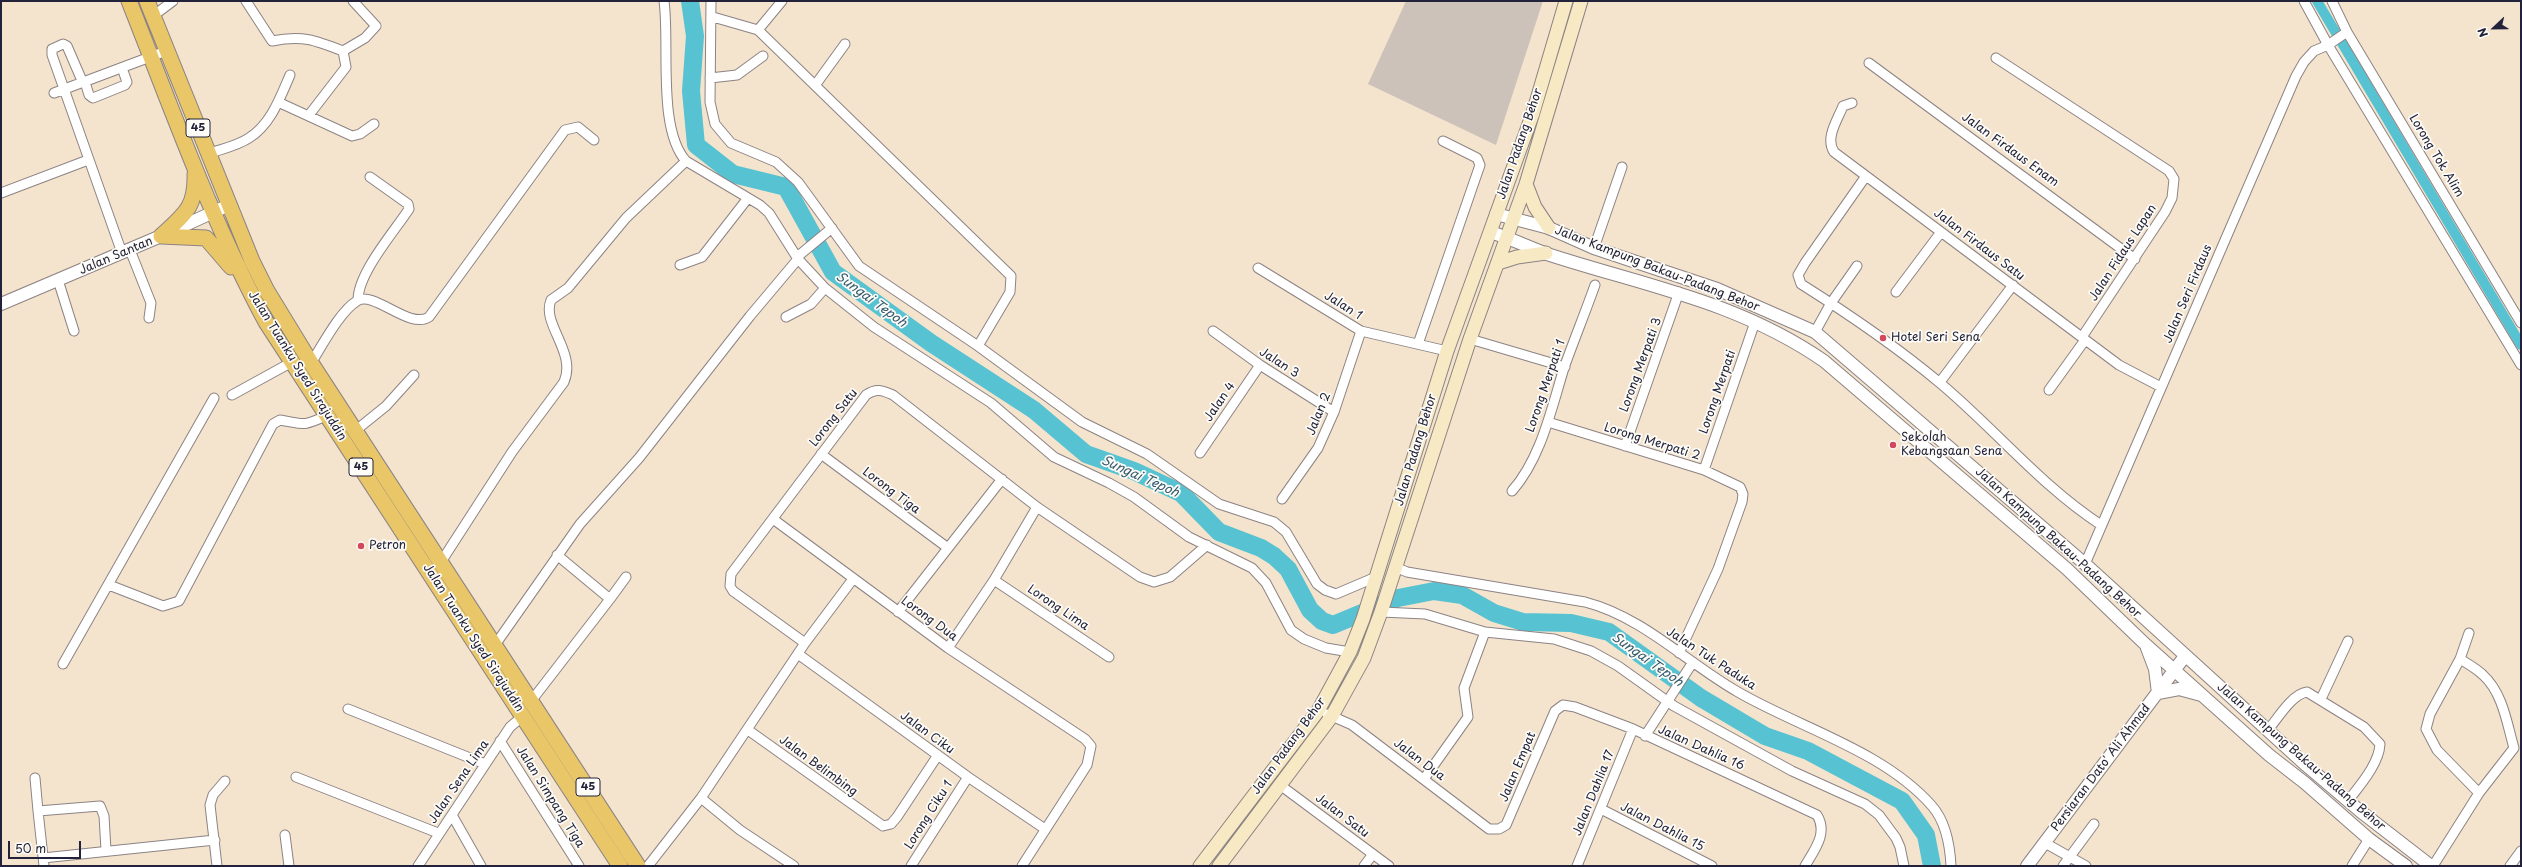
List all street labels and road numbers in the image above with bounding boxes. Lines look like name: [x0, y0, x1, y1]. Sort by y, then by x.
street label: Jalan Padang Behor: [1494, 87, 1546, 201]
street label: Jalan Firdaus Enam: [1959, 110, 2061, 190]
street label: Lorong Tok Alim: [2406, 112, 2466, 200]
road number: 45: [186, 119, 210, 137]
street label: Jalan Fidaus Lapan: [2086, 202, 2160, 304]
street label: Jalan Firdaus Satu: [1931, 206, 2027, 284]
street label: Jalan Kampung Bakau-Padang Behor: [1553, 223, 1761, 315]
street label: Jalan Santan: [77, 234, 155, 278]
street label: Jalan Seri Firdaus: [2161, 243, 2215, 345]
street label: Jalan Tuanku Syed Sirajuddin: [245, 289, 349, 443]
street label: Jalan 1: [1321, 289, 1365, 323]
street label: Lorong Merpati 3: [1617, 316, 1665, 414]
street label: Lorong Merpati 1: [1523, 338, 1569, 434]
street label: Jalan 3: [1256, 345, 1302, 381]
street label: Lorong Merpati: [1697, 348, 1739, 436]
street label: Jalan 4: [1202, 380, 1238, 424]
street label: Lorong Satu: [807, 386, 861, 450]
street label: Jalan 2: [1304, 390, 1334, 438]
street label: Jalan Padang Behor: [1392, 392, 1440, 508]
street label: Lorong Merpati 2: [1602, 420, 1702, 464]
road number: 45: [349, 458, 373, 476]
street label: Lorong Tiga: [860, 465, 922, 517]
street label: Jalan Kampung Bakau-Padang Behor: [1972, 465, 2144, 621]
street label: Jalan Tuanku Syed Sirajuddin: [420, 561, 526, 715]
street label: Lorong Lima: [1025, 582, 1091, 634]
street label: Lorong Dua: [898, 594, 960, 644]
street label: Jalan Tuk Paduka: [1663, 625, 1759, 693]
street label: Jalan Kampung Bakau-Padang Behor: [2214, 680, 2388, 834]
street label: Jalan Padang Behor: [1249, 695, 1329, 797]
street label: Persiaran Dato' Ali Ahmad: [2048, 702, 2154, 834]
street label: Jalan Ciku: [897, 709, 957, 757]
street label: Jalan Dahlia 16: [1656, 723, 1746, 773]
street label: Jalan Empat: [1497, 730, 1539, 804]
street label: Jalan Belimbing: [776, 733, 860, 799]
street label: Jalan Dua: [1391, 736, 1447, 784]
street label: Jalan Sena Lima: [426, 738, 492, 826]
street label: Jalan Simpang Tiga: [513, 744, 587, 850]
street label: Jalan Dahlia 17: [1570, 748, 1618, 838]
road number: 45: [576, 778, 600, 796]
street label: Lorong Ciku 1: [902, 778, 956, 852]
street label: Jalan Satu: [1312, 791, 1372, 841]
street label: Jalan Dahlia 15: [1618, 800, 1706, 854]

